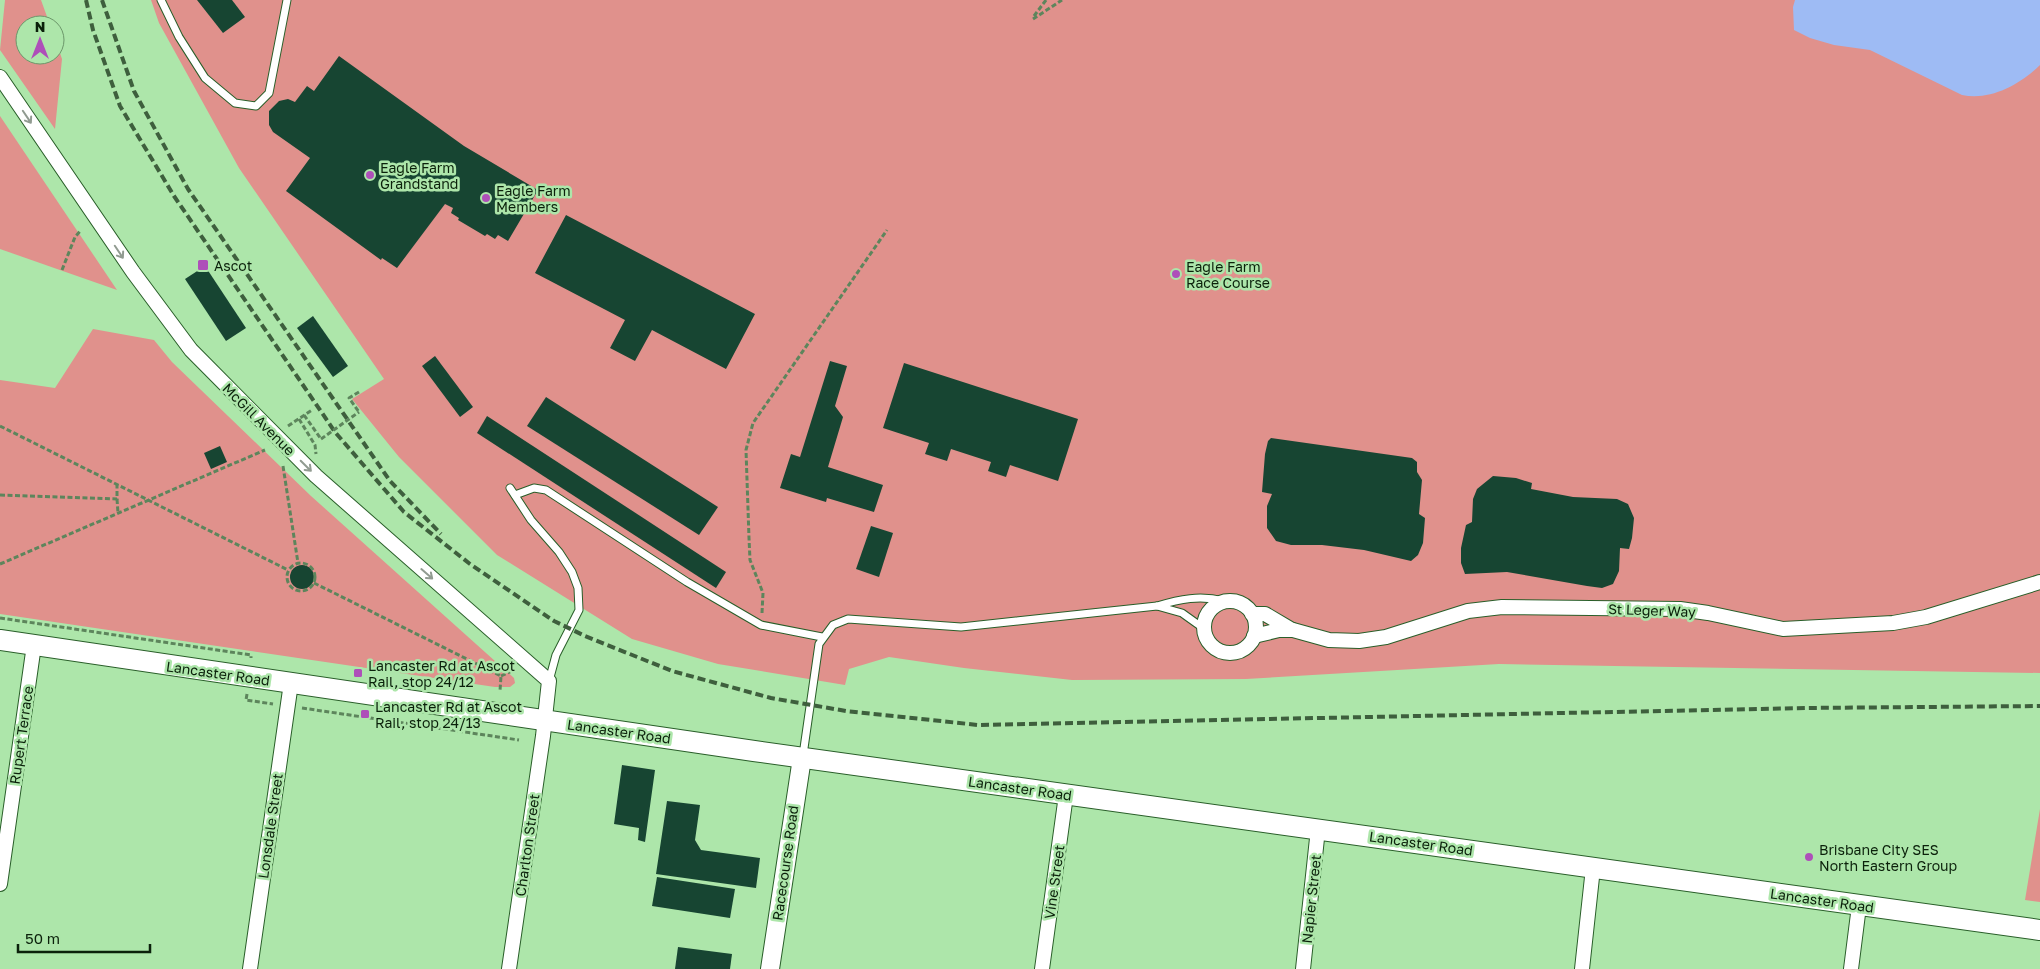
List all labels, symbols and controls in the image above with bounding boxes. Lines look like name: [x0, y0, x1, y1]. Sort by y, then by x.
north arrow: [15, 15, 65, 65]
text: N: [35, 18, 45, 35]
one-way arrow: [22, 110, 33, 124]
place label: Eagle Farm Grandstand: [380, 159, 458, 192]
marker: Eagle Farm Grandstand: [364, 169, 376, 181]
place label: Eagle Farm Members: [496, 182, 571, 215]
marker: Eagle Farm Members: [480, 192, 492, 204]
one-way arrow: [114, 244, 124, 258]
place label: Ascot: [214, 257, 252, 274]
marker: Ascot: [196, 258, 210, 272]
place label: Eagle Farm Race Course: [1186, 258, 1270, 291]
marker: Eagle Farm Race Course: [1170, 268, 1182, 280]
street label: McGill Avenue: [219, 379, 299, 459]
one-way arrow: [299, 459, 311, 471]
one-way arrow: [420, 568, 433, 579]
street label: St Leger Way: [1608, 600, 1696, 620]
street label: Lancaster Road: [165, 657, 271, 689]
place label: Lancaster Rd at Ascot Rail, stop 24/12: [368, 657, 515, 690]
marker: Lancaster Rd at Ascot Rail, stop 24/12: [352, 667, 364, 679]
street label: Rupert Terrace: [6, 685, 36, 785]
place label: Lancaster Rd at Ascot Rail, stop 24/13: [375, 698, 522, 731]
marker: Lancaster Rd at Ascot Rail, stop 24/13: [359, 708, 371, 720]
street label: Lancaster Road: [566, 715, 672, 747]
street label: Lonsdale Street: [254, 772, 286, 880]
street label: Lancaster Road: [967, 772, 1073, 804]
street label: Charlton Street: [511, 793, 543, 897]
street label: Racecourse Road: [768, 804, 802, 922]
street label: Lancaster Road: [1368, 827, 1474, 859]
place label: Brisbane City SES North Eastern Group: [1819, 841, 1957, 874]
street label: Vine Street: [1040, 844, 1068, 920]
marker: Brisbane City SES North Eastern Group: [1803, 851, 1815, 863]
street label: Napier Street: [1298, 854, 1324, 944]
street label: Lancaster Road: [1769, 884, 1875, 916]
scale bar: [18, 922, 150, 954]
text: 50 m: [25, 929, 60, 947]

